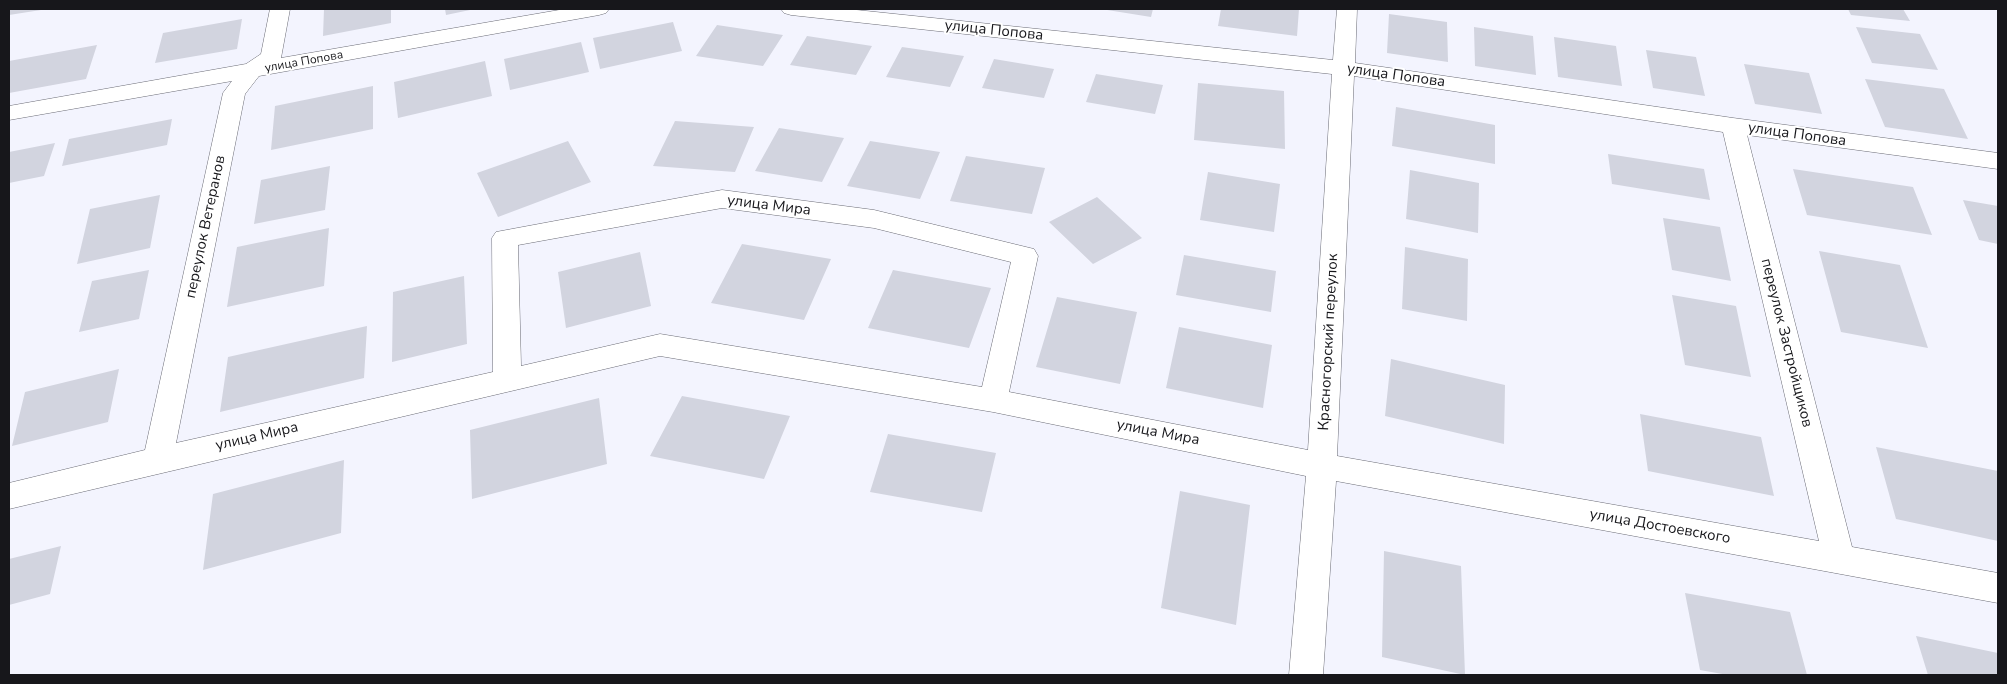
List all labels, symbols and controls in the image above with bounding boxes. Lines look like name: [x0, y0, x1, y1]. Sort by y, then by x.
street label: улица Попова: [944, 17, 1044, 45]
street label: улица Попова: [264, 48, 344, 76]
street label: улица Попова: [1346, 60, 1446, 92]
street label: улица Попова: [1747, 119, 1847, 151]
street label: переулок Ветеранов: [182, 154, 230, 300]
street label: улица Мира: [726, 192, 812, 220]
street label: Красногорский переулок: [1315, 253, 1343, 431]
street label: переулок Застройщиков: [1756, 257, 1816, 429]
street label: улица Мира: [1115, 416, 1201, 450]
street label: улица Мира: [214, 419, 300, 455]
street label: улица Достоевского: [1588, 506, 1732, 548]

